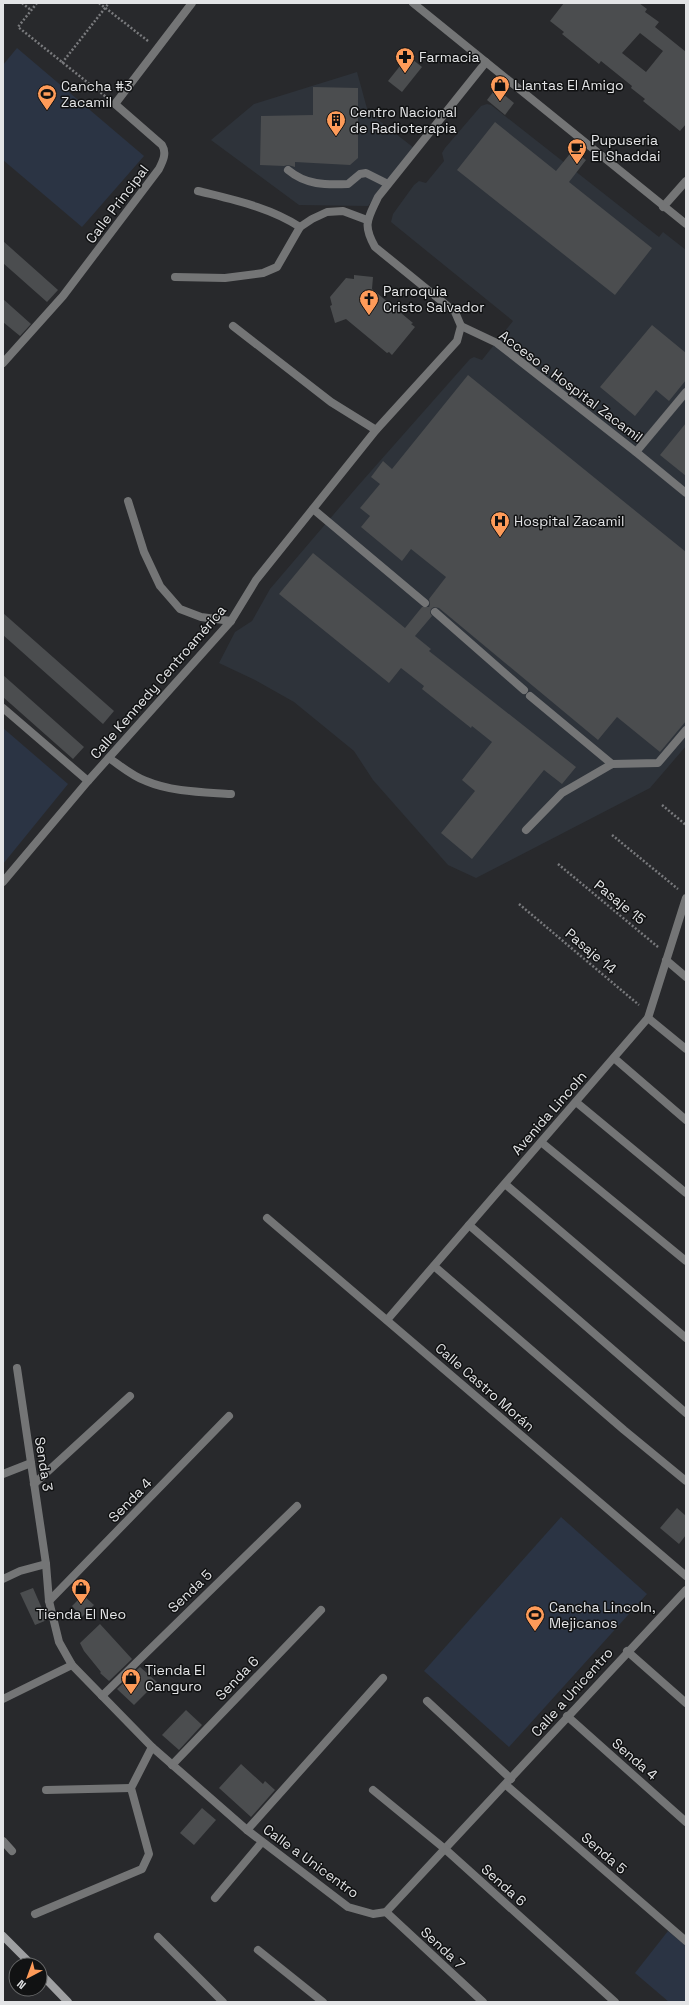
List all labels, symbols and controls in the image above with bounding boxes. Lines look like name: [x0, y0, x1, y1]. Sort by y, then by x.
pharmacy icon: Farmacia: [394, 46, 416, 74]
place label: Farmacia: [419, 48, 480, 66]
shop icon: Llantas El Amigo: [489, 74, 511, 102]
place label: Llantas El Amigo: [514, 76, 624, 94]
place label: Cancha #3 Zacamil: [61, 77, 132, 111]
sports icon: Cancha #3 Zacamil: [36, 83, 58, 111]
place label: Centro Nacional de Radioterapia: [350, 103, 457, 137]
building icon: Centro Nacional de Radioterapia: [325, 109, 347, 137]
place label: Pupuseria El Shaddai: [591, 131, 660, 165]
cafe icon: Pupuseria El Shaddai: [566, 137, 588, 165]
street label: Calle Principal: [82, 161, 152, 247]
place label: Parroquia Cristo Salvador: [383, 282, 485, 316]
church icon: Parroquia Cristo Salvador: [358, 288, 380, 316]
street label: Acceso a Hospital Zacamil: [495, 326, 647, 446]
hospital icon: Hospital Zacamil: [489, 510, 511, 538]
place label: Hospital Zacamil: [514, 512, 624, 530]
street label: Calle Kennedy Centroamérica: [86, 601, 230, 763]
street label: Pasaje 15: [591, 876, 649, 928]
street label: Pasaje 14: [562, 924, 621, 978]
street label: Avenida Lincoln: [508, 1067, 590, 1159]
street label: Calle Castro Morán: [431, 1339, 539, 1435]
street label: Senda 3: [31, 1436, 57, 1492]
street label: Senda 4: [104, 1474, 156, 1526]
street label: Senda 5: [164, 1566, 216, 1616]
shop icon: Tienda El Neo: [70, 1577, 92, 1605]
place label: Cancha Lincoln, Mejicanos: [549, 1598, 655, 1632]
sports icon: Cancha Lincoln, Mejicanos: [524, 1604, 546, 1632]
place label: Tienda El Neo: [36, 1605, 126, 1623]
street label: Calle a Unicentro: [527, 1644, 617, 1740]
street label: Senda 6: [212, 1652, 262, 1704]
place label: Tienda El Canguro: [145, 1661, 205, 1695]
shop icon: Tienda El Canguro: [120, 1667, 142, 1695]
street label: Senda 4: [608, 1734, 662, 1784]
street label: Calle a Unicentro: [260, 1820, 362, 1902]
street label: Senda 5: [578, 1828, 630, 1878]
street label: Senda 6: [478, 1860, 530, 1910]
street label: Senda 7: [417, 1923, 469, 1973]
north arrow: [8, 1957, 48, 1997]
text: N: [14, 1977, 29, 1992]

